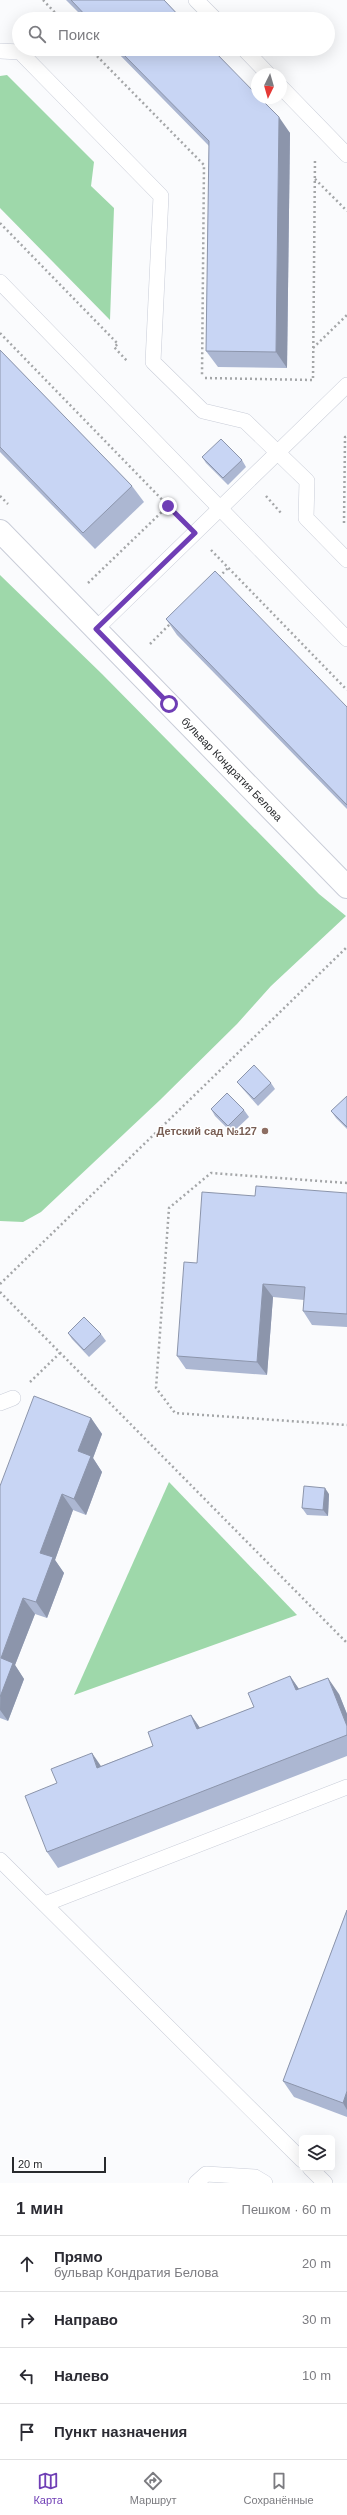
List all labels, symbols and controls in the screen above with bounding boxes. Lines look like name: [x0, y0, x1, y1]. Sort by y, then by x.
search box: [12, 12, 335, 56]
icon: search: [26, 23, 48, 45]
text: Поиск: [58, 26, 100, 43]
north arrow: [251, 68, 287, 104]
route end: [159, 497, 177, 515]
route start: [160, 695, 178, 713]
street label: бульвар Кондратия Белова: [179, 715, 285, 824]
place label: Детский сад №127: [157, 1125, 257, 1137]
marker: Детский сад №127: [260, 1126, 270, 1136]
map controls: [299, 2135, 335, 2171]
button: layers: [299, 2135, 335, 2171]
scale bar: [12, 2155, 106, 2174]
text: 20 m: [18, 2158, 42, 2170]
text: 1 мин: [16, 2199, 63, 2218]
text: Пешком · 60 m: [242, 2202, 331, 2217]
text: Прямо: [54, 2248, 103, 2265]
icon: ahead: [16, 2253, 38, 2275]
text: 20 m: [302, 2256, 331, 2271]
text: бульвар Кондратия Белова: [54, 2265, 218, 2280]
icon: right: [16, 2309, 38, 2331]
text: Направо: [54, 2311, 118, 2328]
text: 30 m: [302, 2312, 331, 2327]
icon: left: [16, 2365, 38, 2387]
text: Налево: [54, 2367, 109, 2384]
text: 10 m: [302, 2368, 331, 2383]
icon: arrive: [16, 2421, 38, 2443]
text: Пункт назначения: [54, 2423, 187, 2440]
tab: Карта: [33, 2470, 63, 2506]
tab: Маршрут: [130, 2470, 177, 2506]
tab: Сохранённые: [244, 2470, 314, 2506]

